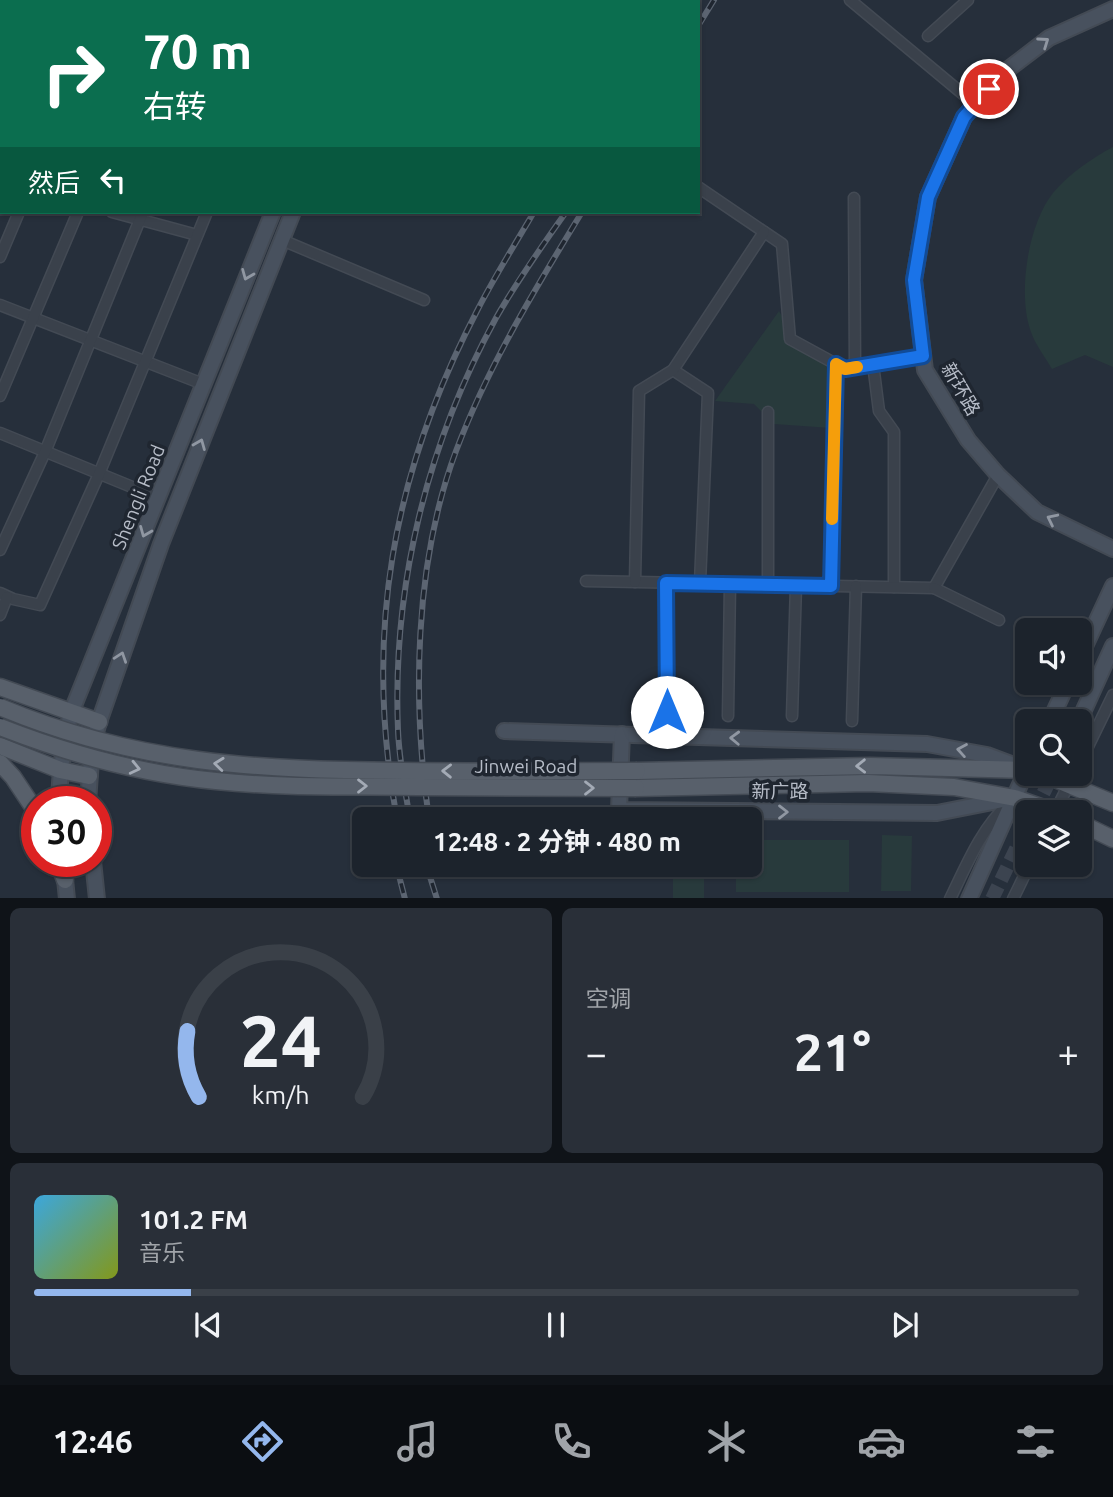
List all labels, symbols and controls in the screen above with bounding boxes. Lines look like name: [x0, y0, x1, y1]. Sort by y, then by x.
text: 70 m: [143, 23, 252, 78]
icon: right: [28, 28, 119, 119]
one-way arrow: [1036, 38, 1049, 50]
pin: [959, 59, 1019, 119]
icon: arrive: [970, 70, 1008, 108]
text: 右转: [143, 88, 207, 124]
icon: left: [94, 161, 132, 199]
text: 然后: [28, 168, 80, 197]
one-way arrow: [242, 268, 256, 280]
street label: 新环路: [937, 359, 985, 419]
one-way arrow: [192, 439, 206, 451]
street label: Shengli Road: [107, 442, 169, 552]
one-way arrow: [1047, 513, 1059, 527]
one-way arrow: [140, 525, 154, 537]
map controls: [1015, 618, 1092, 877]
button: sound: [1015, 618, 1092, 695]
one-way arrow: [113, 652, 127, 664]
position arrow: [630, 675, 704, 749]
button: search: [1015, 709, 1092, 786]
one-way arrow: [729, 731, 740, 746]
one-way arrow: [956, 743, 968, 758]
street label: Jinwei Road: [475, 755, 577, 777]
one-way arrow: [214, 756, 225, 771]
one-way arrow: [855, 758, 866, 774]
one-way arrow: [129, 759, 141, 774]
one-way arrow: [441, 764, 452, 779]
one-way arrow: [357, 778, 367, 794]
one-way arrow: [584, 780, 595, 796]
street label: 新广路: [751, 780, 809, 802]
speed limit sign: 30: [21, 786, 112, 877]
button: layers: [1015, 800, 1092, 877]
one-way arrow: [777, 804, 788, 819]
text: 12:48 · 2 分钟 · 480 m: [433, 827, 681, 856]
text: 空调: [586, 986, 632, 1011]
text: 24: [240, 999, 322, 1081]
text: 21°: [794, 1023, 871, 1081]
text: −: [586, 1032, 607, 1074]
text: +: [1058, 1032, 1079, 1074]
text: km/h: [252, 1080, 310, 1108]
text: 101.2 FM: [139, 1205, 248, 1234]
text: 音乐: [139, 1240, 185, 1265]
icon: previous: [189, 1306, 227, 1344]
icon: pause: [537, 1306, 575, 1344]
icon: next: [886, 1306, 924, 1344]
icon: directions: [238, 1417, 287, 1466]
icon: music: [393, 1417, 442, 1466]
icon: phone: [547, 1417, 596, 1466]
icon: climate: [702, 1417, 751, 1466]
icon: car: [857, 1417, 906, 1466]
icon: filters: [1011, 1417, 1060, 1466]
text: 12:46: [53, 1423, 133, 1459]

